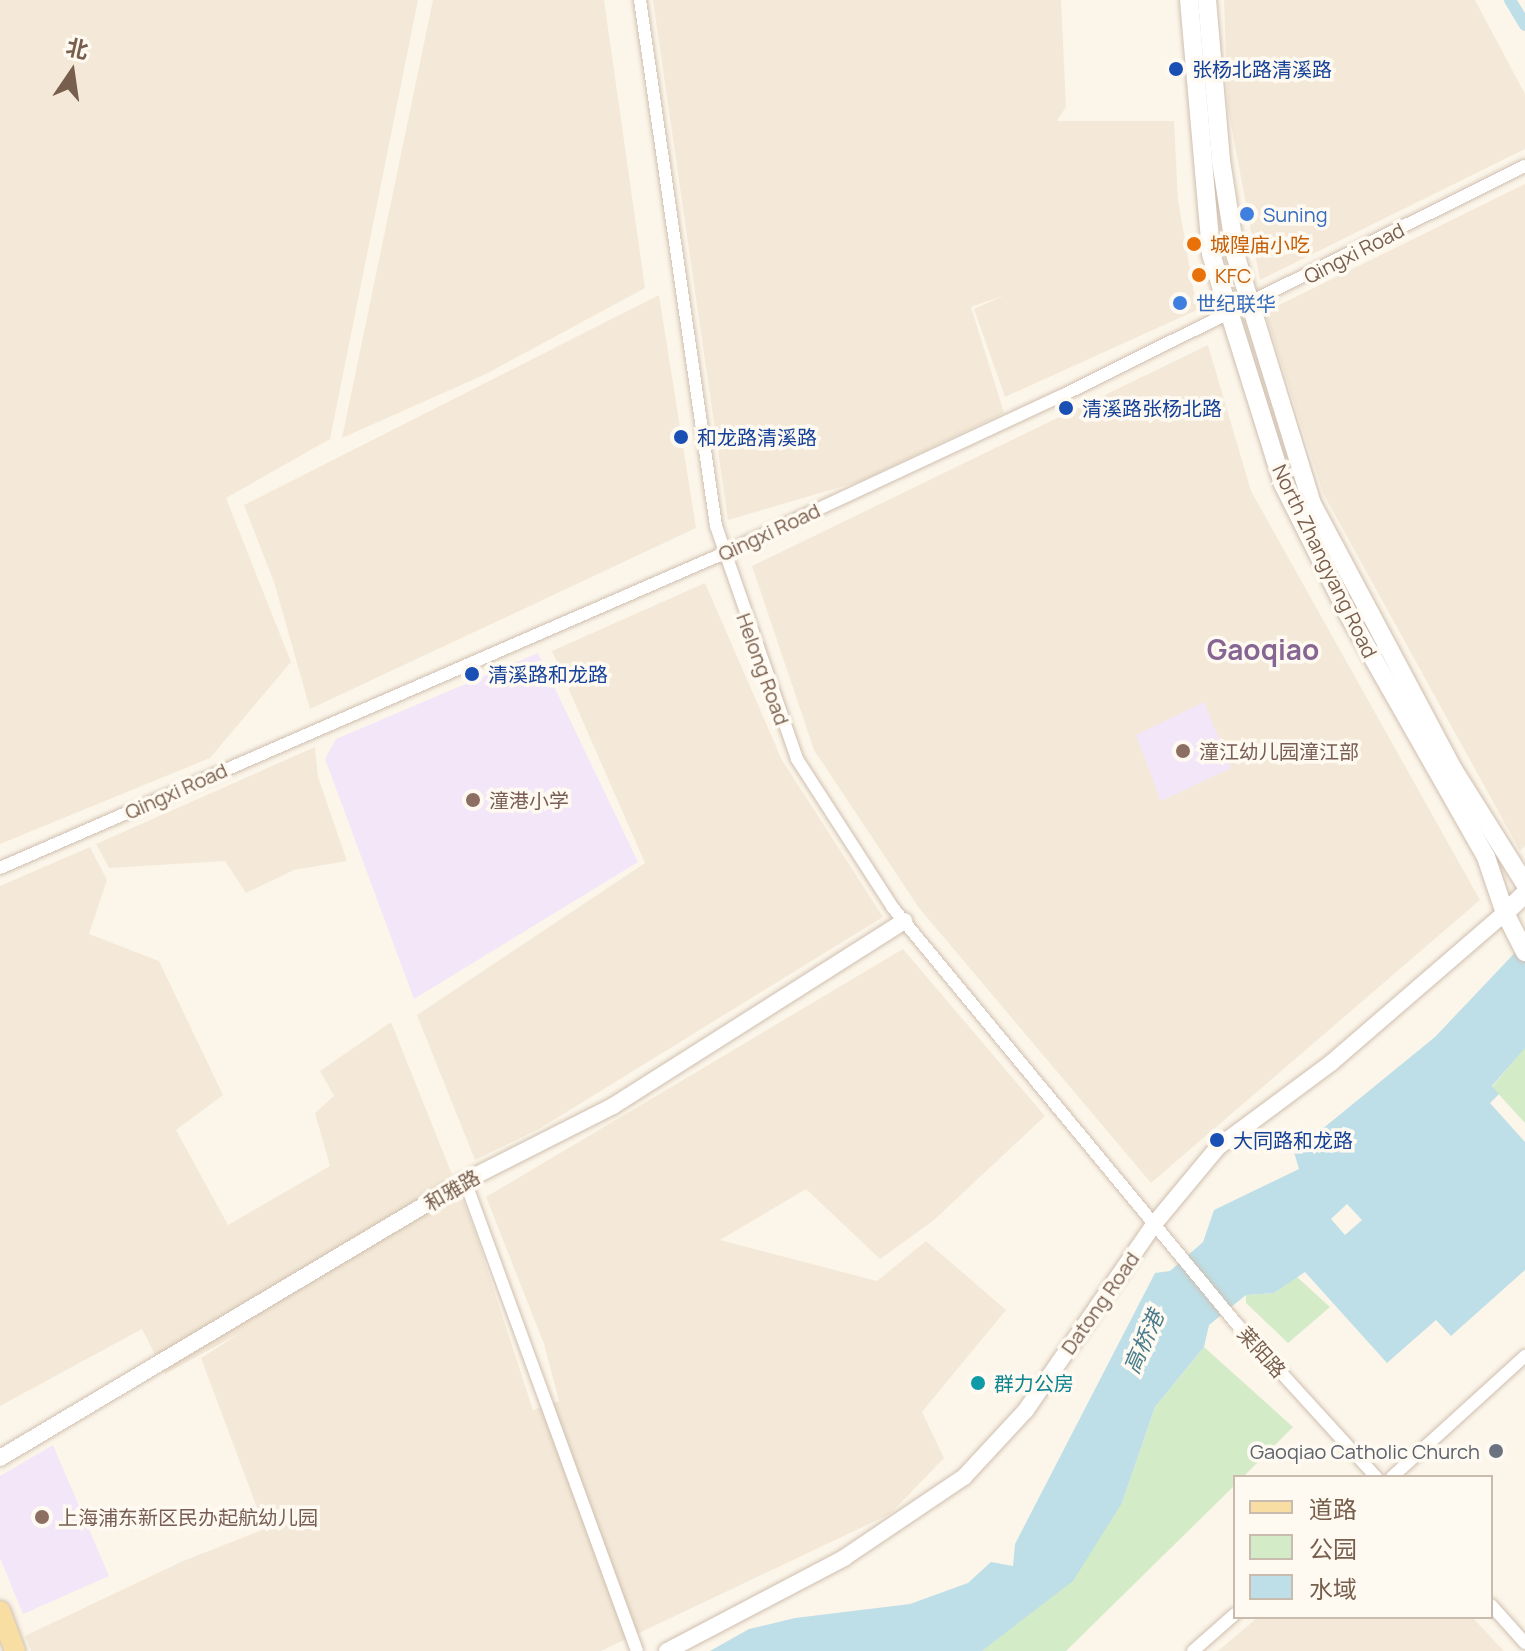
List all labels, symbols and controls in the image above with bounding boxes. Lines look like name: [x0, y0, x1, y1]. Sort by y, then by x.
north arrow: [32, 32, 112, 112]
text: 北: [63, 32, 91, 66]
place label: 张杨北路清溪路: [1192, 57, 1332, 81]
marker: 张杨北路清溪路: [1167, 60, 1185, 78]
place label: Suning: [1263, 202, 1327, 226]
marker: Suning: [1238, 205, 1256, 223]
street label: Qingxi Road: [1300, 217, 1408, 289]
place label: 城隍庙小吃: [1210, 232, 1310, 256]
marker: 城隍庙小吃: [1185, 235, 1203, 253]
place label: KFC: [1215, 263, 1251, 287]
marker: KFC: [1190, 266, 1208, 284]
place label: 世纪联华: [1196, 291, 1276, 315]
marker: 世纪联华: [1171, 294, 1189, 312]
place label: 清溪路张杨北路: [1082, 396, 1222, 420]
marker: 清溪路张杨北路: [1057, 399, 1075, 417]
place label: 和龙路清溪路: [697, 425, 817, 449]
marker: 和龙路清溪路: [672, 428, 690, 446]
street label: North Zhangyang Road: [1268, 460, 1382, 662]
street label: Qingxi Road: [714, 498, 824, 566]
street label: Helong Road: [732, 610, 794, 728]
district label: Gaoqiao: [1207, 632, 1319, 666]
place label: 清溪路和龙路: [488, 662, 608, 686]
marker: 清溪路和龙路: [463, 665, 481, 683]
place label: 潼江幼儿园潼江部: [1199, 739, 1359, 763]
marker: 潼江幼儿园潼江部: [1174, 742, 1192, 760]
street label: Qingxi Road: [121, 758, 231, 824]
place label: 潼港小学: [489, 788, 569, 812]
marker: 潼港小学: [464, 791, 482, 809]
place label: 大同路和龙路: [1233, 1128, 1353, 1152]
marker: 大同路和龙路: [1208, 1131, 1226, 1149]
street label: 和雅路: [420, 1165, 484, 1215]
street label: Datong Road: [1056, 1247, 1144, 1359]
water label: 高桥港: [1119, 1306, 1169, 1378]
street label: 莱阳路: [1233, 1322, 1291, 1382]
place label: 群力公房: [994, 1371, 1074, 1395]
marker: 群力公房: [969, 1374, 987, 1392]
place label: Gaoqiao Catholic Church: [1250, 1439, 1480, 1463]
marker: Gaoqiao Catholic Church: [1487, 1442, 1505, 1460]
legend: [1233, 1475, 1493, 1619]
text: 道路: [1309, 1492, 1357, 1525]
place label: 上海浦东新区民办起航幼儿园: [58, 1505, 318, 1529]
marker: 上海浦东新区民办起航幼儿园: [33, 1508, 51, 1526]
text: 公园: [1309, 1532, 1357, 1565]
text: 水域: [1309, 1572, 1357, 1605]

